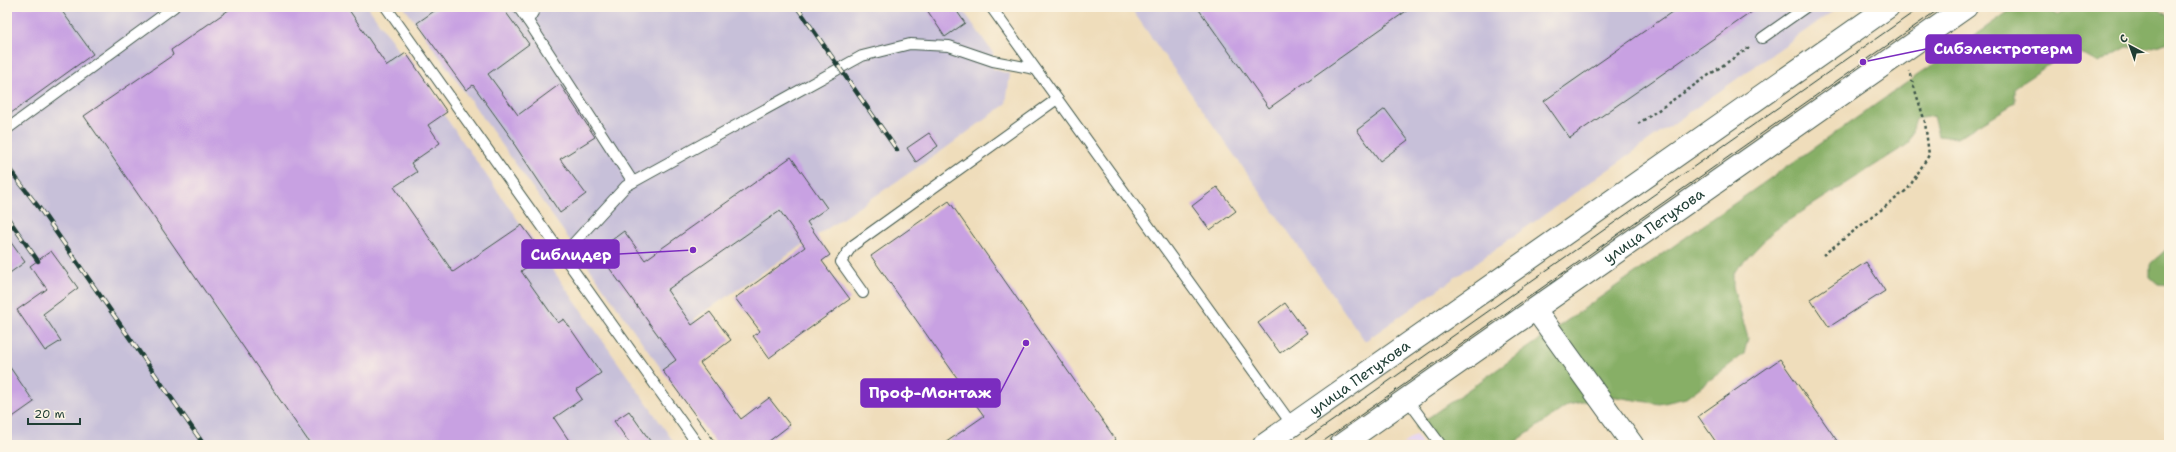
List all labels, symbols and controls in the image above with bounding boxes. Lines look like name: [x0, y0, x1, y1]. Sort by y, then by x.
north arrow: [2110, 26, 2150, 66]
text: С: [2116, 31, 2131, 47]
callout: Сибэлектротерм: [1926, 35, 2081, 63]
text: Сибэлектротерм: [1933, 38, 2073, 59]
street label: улица Петухова: [1599, 183, 1709, 268]
callout: Сиблидер: [522, 240, 619, 268]
text: Сиблидер: [530, 244, 612, 265]
street label: улица Петухова: [1305, 335, 1415, 420]
callout: Проф-Монтаж: [861, 379, 1000, 407]
text: Проф-Монтаж: [869, 382, 992, 403]
scale bar: [28, 400, 80, 426]
text: 20 m: [34, 406, 65, 422]

